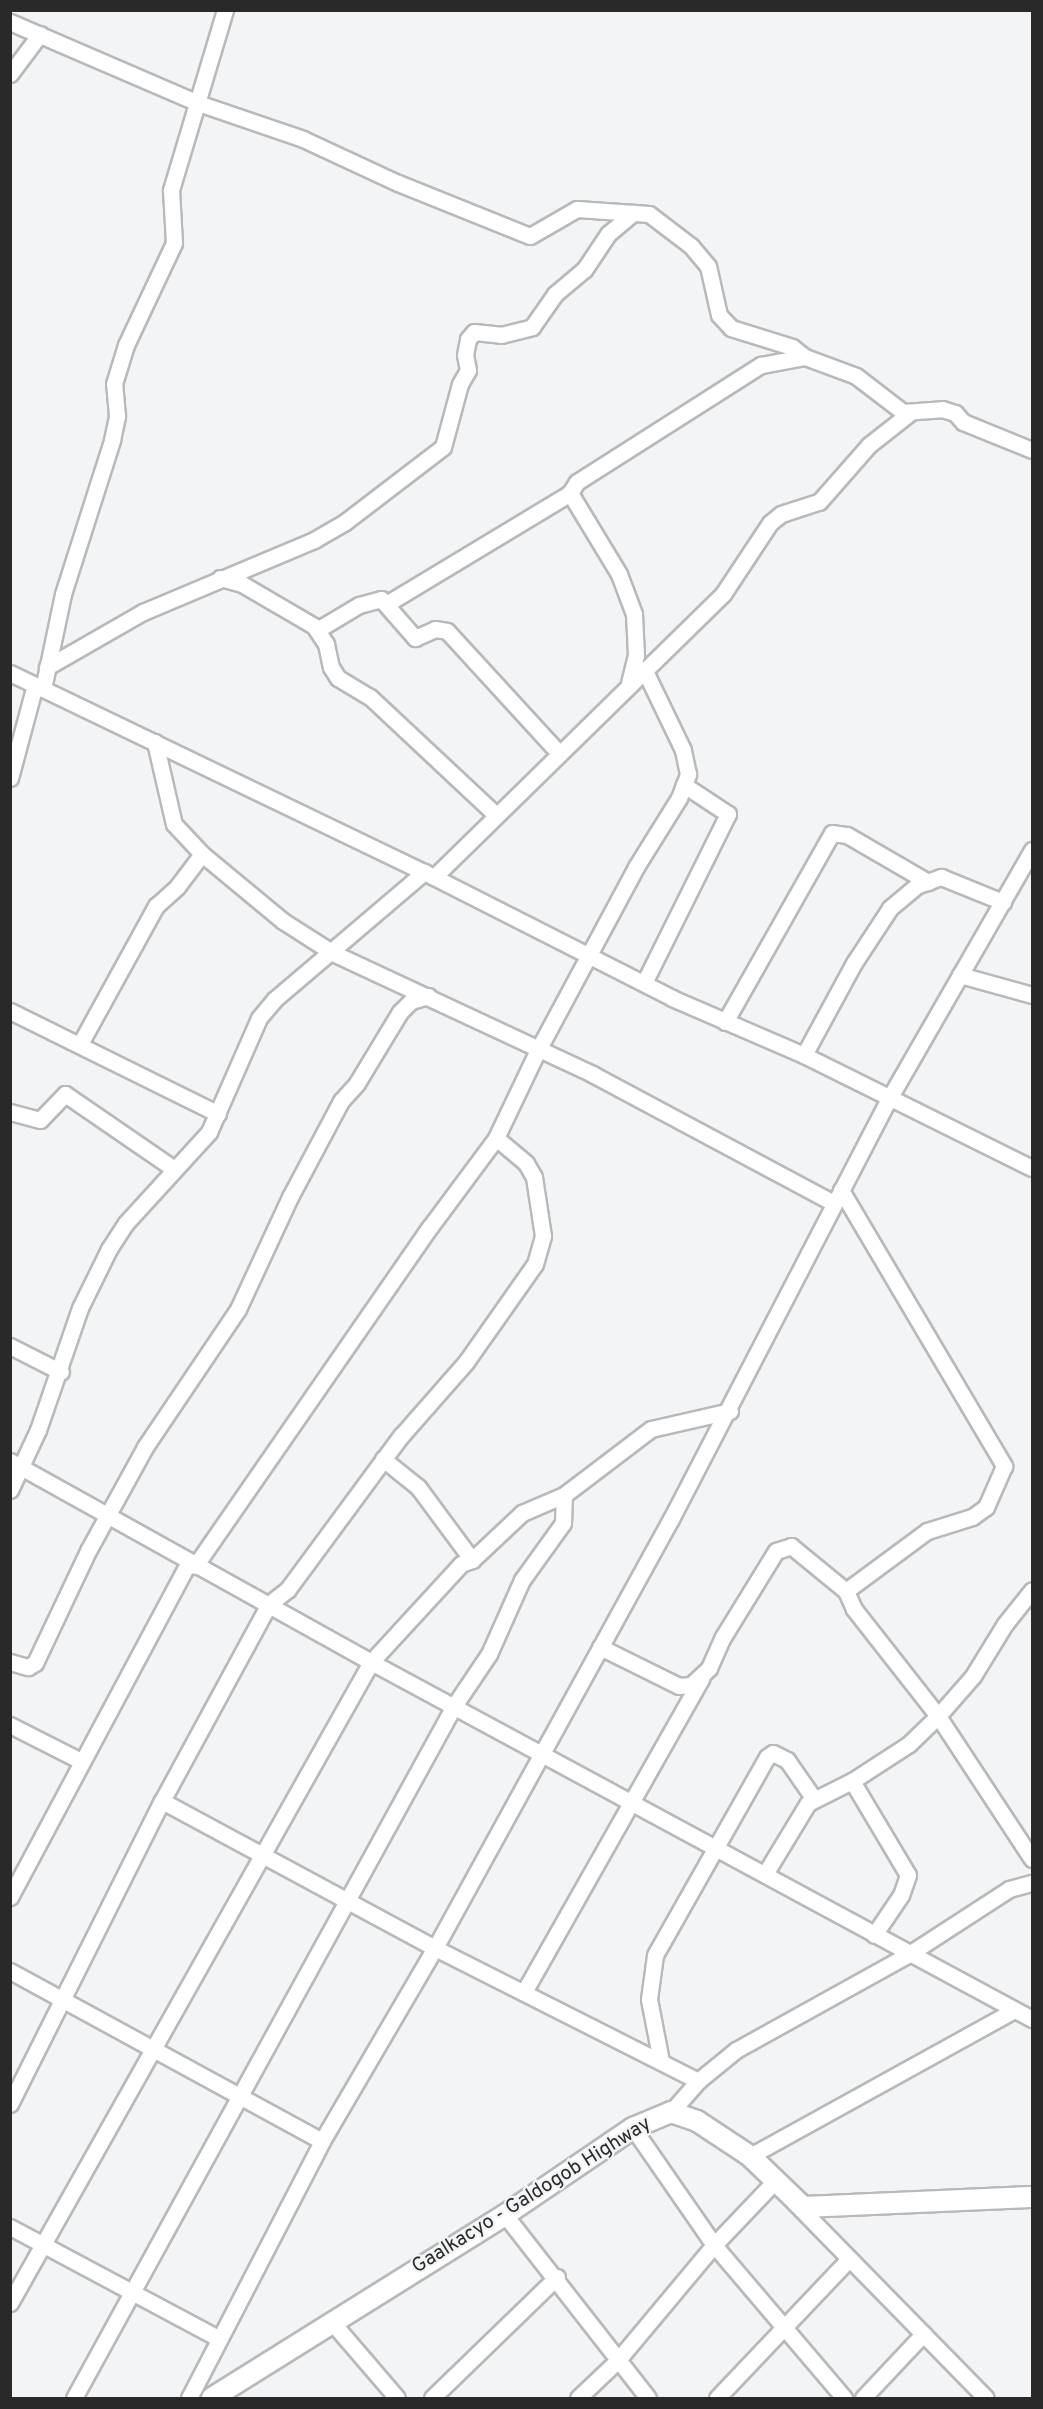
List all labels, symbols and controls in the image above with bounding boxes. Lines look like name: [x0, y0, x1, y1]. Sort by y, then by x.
street label: Gaalkacyo - Galdogob Highway: [408, 2112, 656, 2280]

